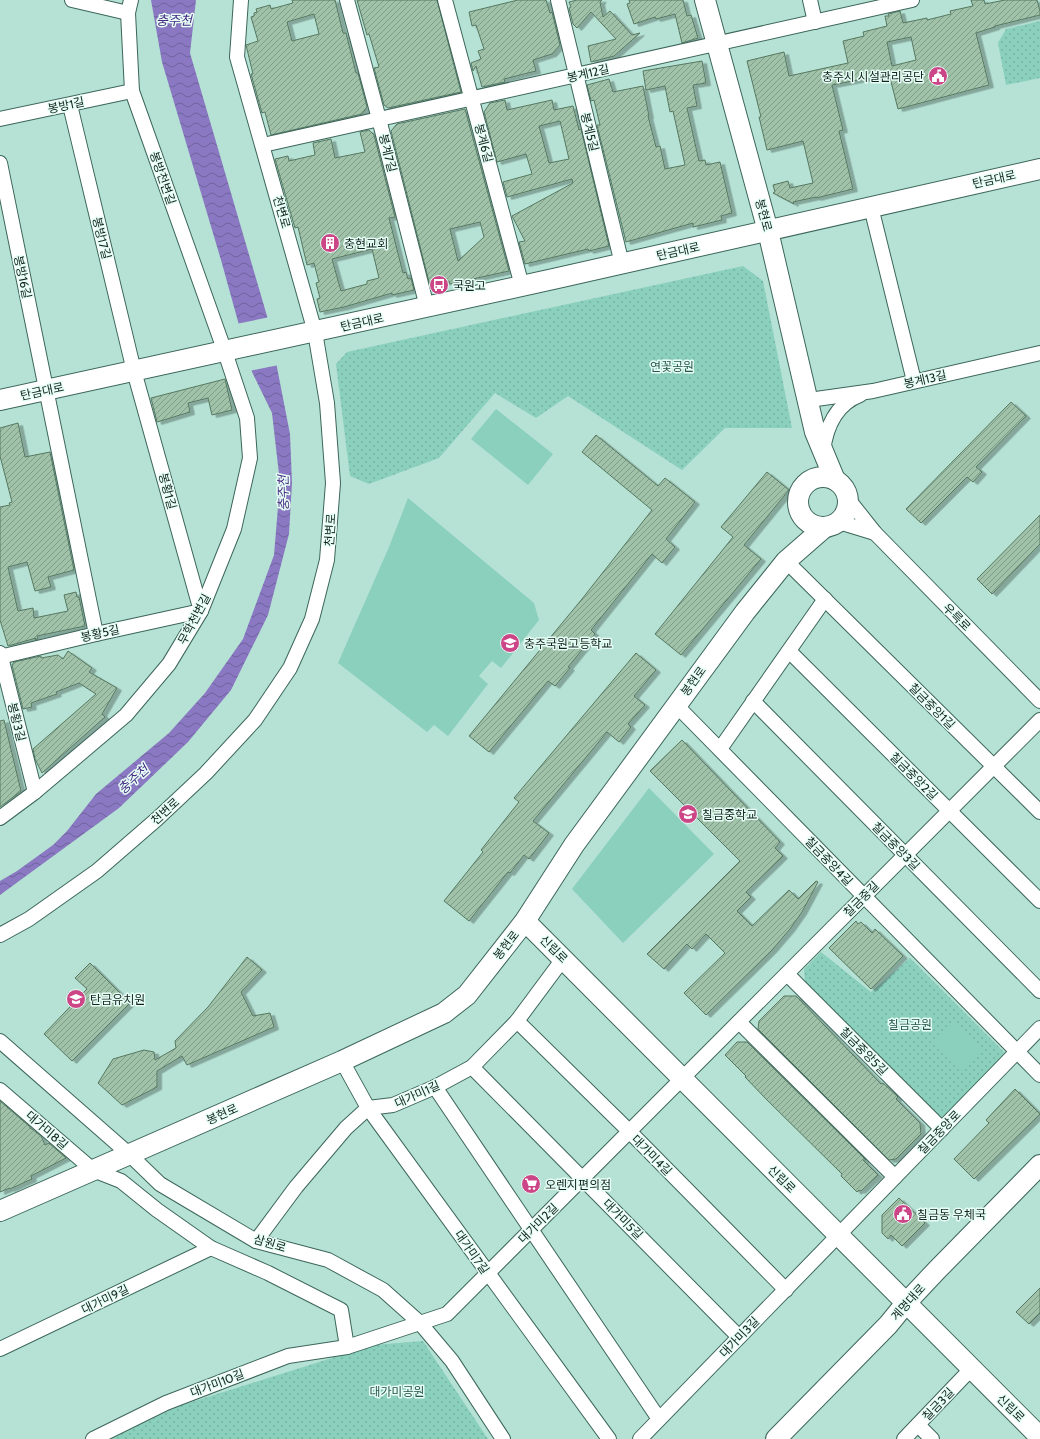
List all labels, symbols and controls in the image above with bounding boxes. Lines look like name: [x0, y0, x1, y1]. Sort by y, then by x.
water label: 충주천: [156, 12, 193, 28]
street label: 봉계12길: [565, 61, 611, 85]
public building icon: 충주시 시설관리공단: [927, 65, 949, 87]
place label: 충주시 시설관리공단: [822, 69, 924, 84]
street label: 봉방1길: [46, 94, 86, 116]
street label: 봉계5길: [578, 111, 602, 153]
street label: 봉계6길: [472, 122, 496, 164]
street label: 봉계7길: [376, 132, 400, 174]
street label: 봉방천변길: [147, 149, 179, 207]
street label: 탄금대로: [971, 167, 1017, 191]
street label: 천변로: [270, 194, 294, 230]
street label: 봉현로: [752, 197, 776, 233]
street label: 봉방17길: [90, 215, 114, 261]
building icon: 충현교회: [319, 232, 341, 254]
place label: 충현교회: [344, 236, 388, 251]
street label: 탄금대로: [655, 239, 701, 263]
street label: 봉방16길: [11, 254, 35, 300]
bus stop icon: 국원고: [428, 274, 450, 296]
place label: 국원고: [453, 278, 486, 293]
street label: 탄금대로: [339, 310, 385, 334]
park label: 연꽃공원: [650, 359, 694, 374]
street label: 봉계13길: [902, 367, 948, 391]
street label: 탄금대로: [19, 379, 65, 403]
street label: 봉황1길: [156, 471, 180, 511]
water label: 충주천: [275, 474, 291, 511]
street label: 천변로: [321, 513, 339, 547]
street label: 무학천변길: [174, 591, 214, 647]
street label: 우륵로: [940, 600, 974, 634]
street label: 봉황5길: [79, 621, 121, 645]
school or university icon: 충주국원고등학교: [499, 632, 521, 654]
place label: 충주국원고등학교: [524, 636, 612, 651]
street label: 봉현로: [677, 663, 709, 699]
street label: 칠금중앙1길: [906, 680, 958, 732]
street label: 봉황3길: [5, 701, 29, 743]
street label: 칠금중앙2길: [887, 749, 941, 803]
water label: 충주천: [114, 760, 152, 797]
street label: 천변로: [148, 794, 182, 828]
school or university icon: 칠금중학교: [677, 803, 699, 825]
place label: 칠금중학교: [702, 807, 757, 822]
street label: 칠금중앙3길: [869, 819, 923, 873]
street label: 칠금중앙4길: [802, 833, 856, 889]
street label: 칠금중길: [840, 878, 882, 920]
street label: 봉현로: [490, 927, 522, 963]
street label: 신립로: [537, 932, 571, 966]
school or university icon: 탄금유치원: [65, 988, 87, 1010]
place label: 탄금유치원: [90, 992, 145, 1007]
park label: 칠금공원: [888, 1017, 932, 1032]
street label: 칠금중앙5길: [837, 1024, 891, 1078]
street label: 대가미1길: [392, 1077, 442, 1111]
street label: 봉현로: [204, 1100, 240, 1128]
street label: 대가미8길: [23, 1107, 71, 1153]
street label: 칠금중앙로: [914, 1107, 964, 1157]
street label: 대가미4길: [629, 1132, 675, 1178]
street label: 신립로: [765, 1162, 799, 1196]
supermarket icon: 오렌지편의점: [520, 1173, 542, 1195]
place label: 오렌지편의점: [545, 1177, 611, 1192]
street label: 대가미5길: [600, 1196, 646, 1242]
street label: 대가미2길: [515, 1200, 561, 1246]
public building icon: 칠금동 우체국: [892, 1203, 914, 1225]
place label: 칠금동 우체국: [917, 1207, 986, 1222]
street label: 대가미7길: [451, 1227, 493, 1277]
street label: 삼원로: [252, 1231, 288, 1255]
street label: 대가미9길: [79, 1281, 131, 1317]
street label: 계명대로: [888, 1281, 928, 1323]
street label: 대가미3길: [716, 1314, 762, 1360]
street label: 대가미10길: [188, 1366, 246, 1400]
park label: 대가미공원: [369, 1384, 425, 1399]
street label: 칠금3길: [919, 1385, 957, 1423]
street label: 신립로: [994, 1391, 1028, 1425]

